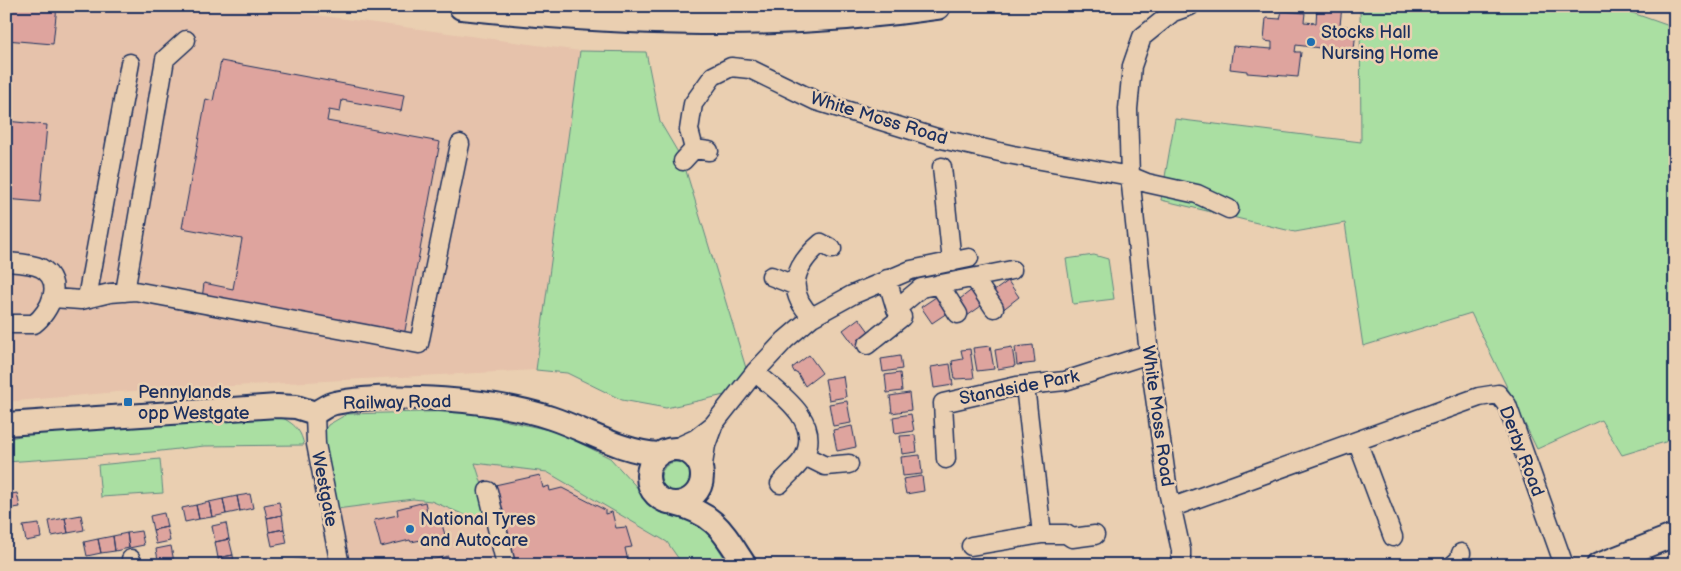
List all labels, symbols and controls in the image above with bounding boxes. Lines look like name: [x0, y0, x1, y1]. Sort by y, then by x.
place label: Stocks Hall Nursing Home: [1321, 22, 1439, 64]
marker: Stocks Hall Nursing Home: [1305, 36, 1317, 48]
street label: White Moss Road: [808, 88, 950, 149]
street label: White Moss Road: [1137, 344, 1178, 488]
street label: Standside Park: [957, 366, 1081, 409]
place label: Pennylands opp Westgate: [138, 382, 250, 424]
street label: Railway Road: [342, 391, 452, 414]
marker: Pennylands opp Westgate: [122, 396, 134, 408]
street label: Derby Road: [1495, 403, 1548, 499]
street label: Westgate: [307, 450, 342, 529]
place label: National Tyres and Autocare: [420, 509, 536, 551]
marker: National Tyres and Autocare: [404, 523, 416, 535]

